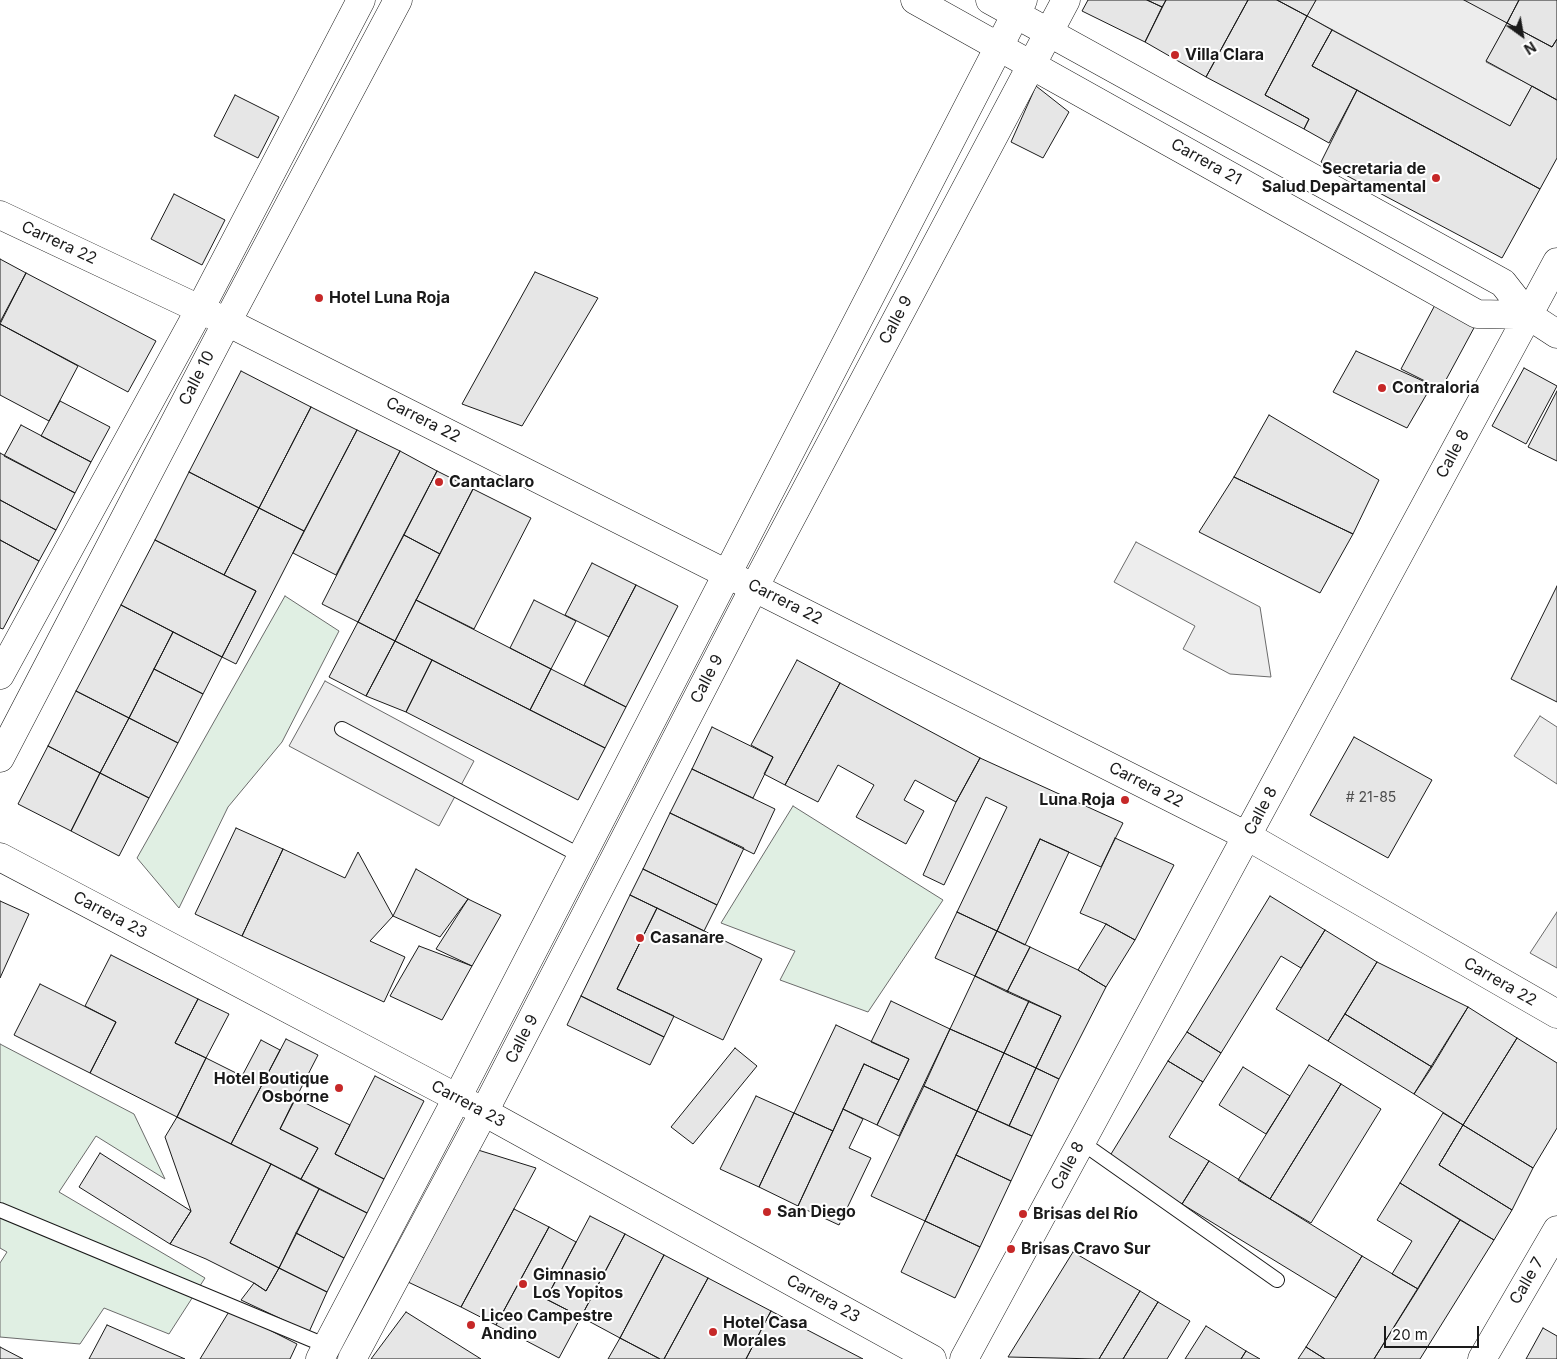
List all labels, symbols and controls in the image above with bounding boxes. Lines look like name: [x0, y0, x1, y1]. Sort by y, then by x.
north arrow: [1497, 10, 1547, 60]
text: N: [1521, 38, 1539, 58]
place label: Villa Clara: [1185, 45, 1264, 65]
marker: Villa Clara: [1169, 49, 1181, 61]
street label: Carrera 21: [1167, 135, 1245, 189]
place label: Secretaria de Salud Departamental: [1262, 159, 1426, 197]
marker: Secretaria de Salud Departamental: [1430, 172, 1442, 184]
street label: Carrera 22: [18, 217, 100, 269]
place label: Hotel Luna Roja: [329, 288, 450, 308]
marker: Hotel Luna Roja: [313, 292, 325, 304]
street label: Calle 9: [875, 292, 917, 348]
street label: Calle 10: [175, 347, 219, 409]
place label: Contraloria: [1392, 378, 1479, 398]
marker: Contraloria: [1376, 382, 1388, 394]
street label: Carrera 22: [383, 393, 463, 447]
street label: Calle 8: [1432, 426, 1474, 482]
place label: Cantaclaro: [449, 472, 534, 492]
marker: Cantaclaro: [433, 476, 445, 488]
street label: Carrera 22: [745, 575, 825, 629]
street label: Calle 9: [687, 651, 727, 707]
street label: Carrera 22: [1106, 758, 1186, 812]
street label: Calle 8: [1240, 783, 1282, 839]
place label: Luna Roja: [1039, 790, 1115, 810]
house number: # 21-85: [1346, 790, 1396, 806]
marker: Luna Roja: [1119, 794, 1131, 806]
street label: Carrera 23: [70, 887, 150, 943]
place label: Casanare: [650, 928, 724, 948]
marker: Casanare: [634, 932, 646, 944]
street label: Carrera 22: [1460, 953, 1540, 1011]
street label: Calle 9: [502, 1011, 542, 1067]
place label: Hotel Boutique Osborne: [214, 1069, 329, 1107]
street label: Carrera 23: [428, 1076, 508, 1132]
marker: Hotel Boutique Osborne: [333, 1082, 345, 1094]
street label: Calle 8: [1047, 1138, 1089, 1194]
place label: San Diego: [777, 1202, 856, 1222]
place label: Brisas del Río: [1033, 1204, 1138, 1224]
marker: San Diego: [761, 1206, 773, 1218]
marker: Brisas del Río: [1017, 1208, 1029, 1220]
place label: Brisas Cravo Sur: [1021, 1239, 1151, 1259]
marker: Brisas Cravo Sur: [1005, 1243, 1017, 1255]
street label: Calle 7: [1506, 1254, 1548, 1308]
place label: Gimnasio Los Yopitos: [533, 1265, 623, 1303]
street label: Carrera 23: [783, 1271, 863, 1327]
marker: Gimnasio Los Yopitos: [517, 1278, 529, 1290]
place label: Liceo Campestre Andino: [481, 1306, 613, 1344]
place label: Hotel Casa Morales: [723, 1313, 808, 1351]
scale bar: [1387, 1316, 1482, 1348]
marker: Liceo Campestre Andino: [465, 1319, 477, 1331]
text: 20 m: [1392, 1325, 1428, 1344]
marker: Hotel Casa Morales: [707, 1326, 719, 1338]

